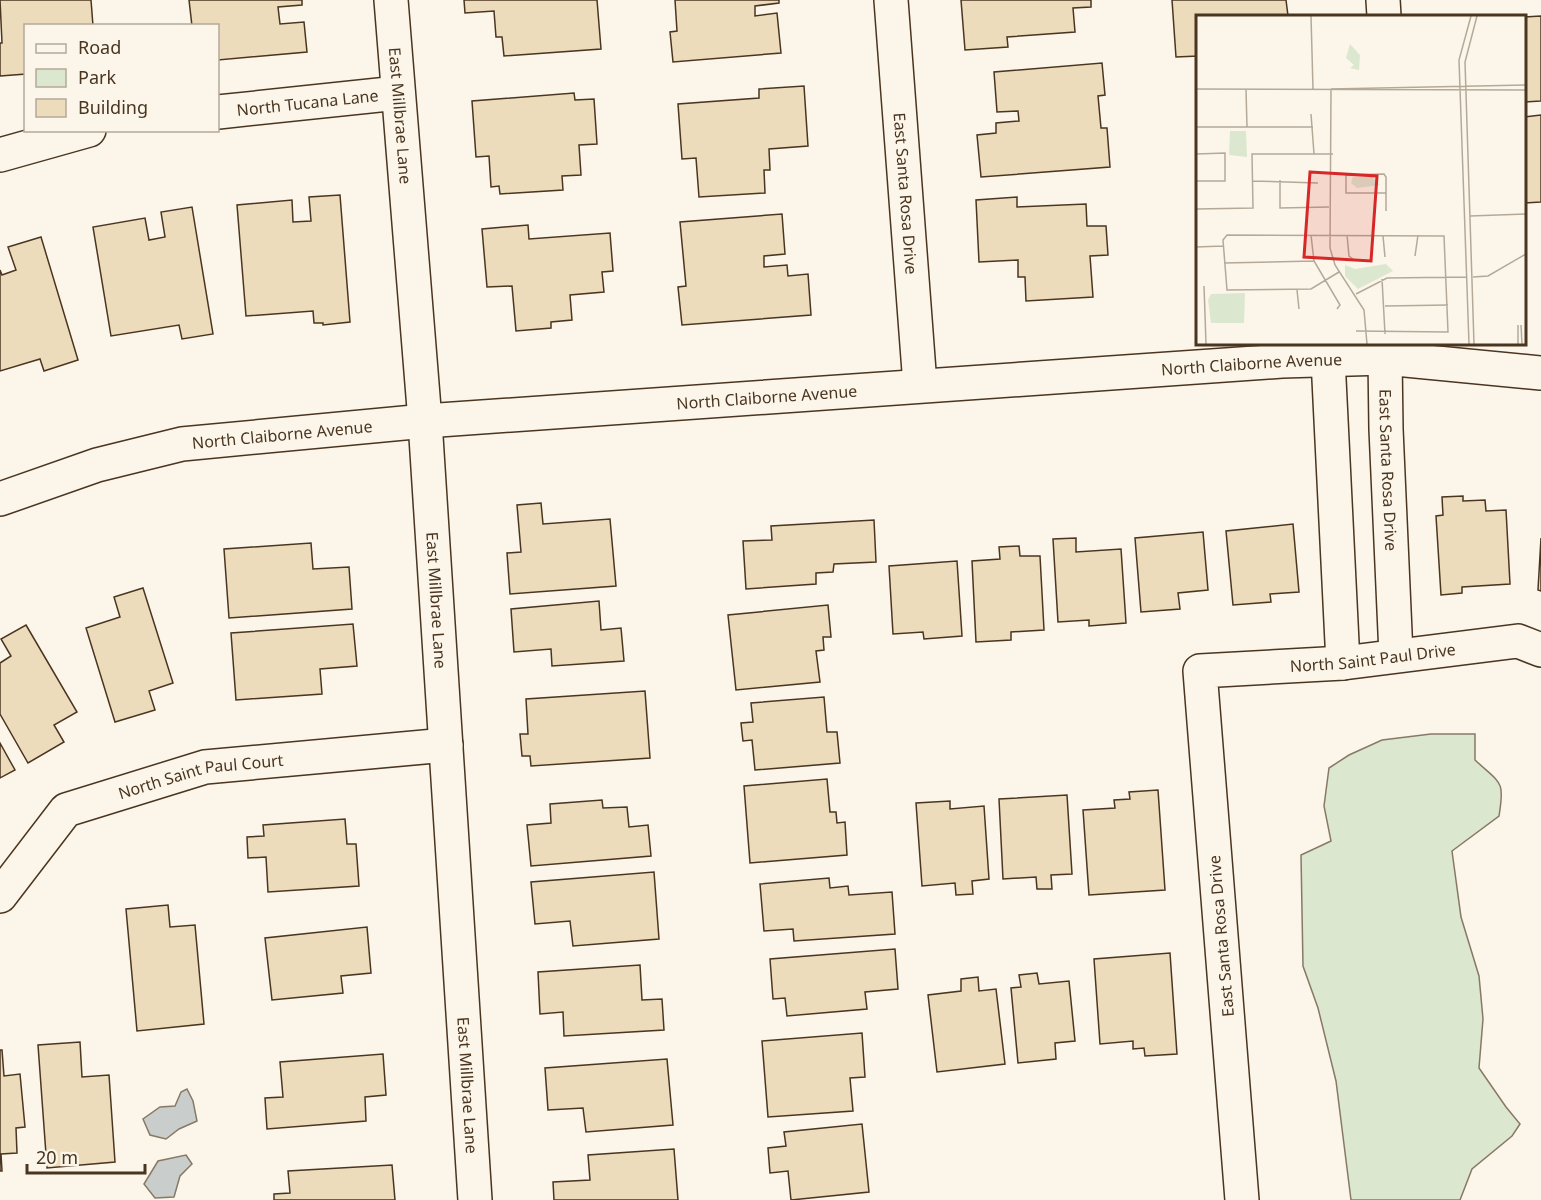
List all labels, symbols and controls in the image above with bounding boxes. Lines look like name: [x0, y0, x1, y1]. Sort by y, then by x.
inset map: [1196, 15, 1526, 345]
legend: [24, 24, 219, 132]
text: Road: [78, 35, 121, 59]
street label: East Millbrae Lane: [384, 46, 417, 185]
text: Park: [78, 65, 116, 89]
street label: North Tucana Lane: [236, 84, 379, 121]
text: Building: [78, 95, 148, 119]
street label: East Santa Rosa Drive: [889, 112, 923, 275]
street label: North Claiborne Avenue: [1160, 348, 1342, 380]
street label: North Claiborne Avenue: [676, 380, 858, 414]
street label: East Santa Rosa Drive: [1374, 389, 1402, 551]
street label: North Claiborne Avenue: [191, 415, 373, 454]
street label: East Millbrae Lane: [421, 531, 452, 669]
street label: North Saint Paul Drive: [1289, 638, 1457, 677]
street label: North Saint Paul Court: [115, 749, 285, 804]
street label: East Santa Rosa Drive: [1203, 854, 1239, 1018]
street label: East Millbrae Lane: [452, 1016, 483, 1154]
scale bar: [27, 1137, 146, 1175]
text: 20 m: [36, 1145, 78, 1169]

